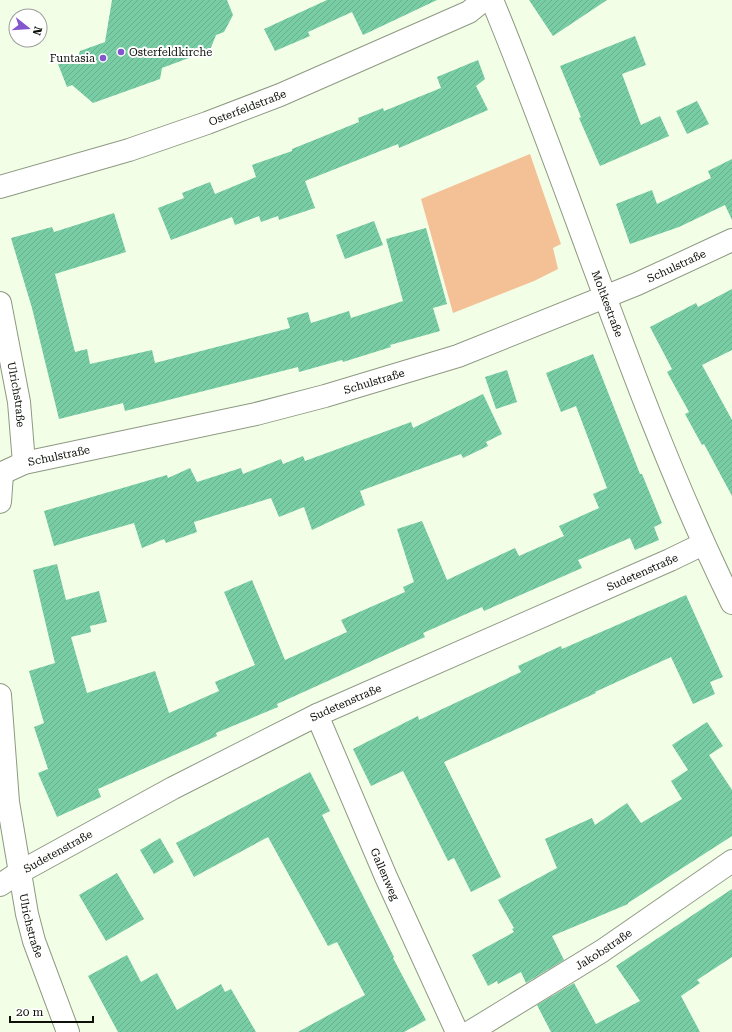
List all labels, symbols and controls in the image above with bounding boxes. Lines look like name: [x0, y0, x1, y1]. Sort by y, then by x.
north arrow: [8, 8, 48, 48]
text: N: [29, 25, 45, 37]
place label: Osterfeldkirche: [129, 46, 212, 59]
marker: Osterfeldkirche: [116, 47, 126, 57]
place label: Funtasia: [50, 52, 95, 65]
marker: Funtasia: [98, 53, 108, 63]
street label: Osterfeldstraße: [207, 87, 288, 129]
street label: Schulstraße: [645, 247, 708, 285]
street label: Moltkestraße: [589, 269, 625, 339]
street label: Ulrichstraße: [4, 361, 27, 428]
street label: Schulstraße: [342, 366, 406, 397]
street label: Schulstraße: [27, 443, 91, 469]
street label: Sudetenstraße: [605, 551, 680, 594]
street label: Sudetenstraße: [308, 682, 383, 724]
street label: Sudetenstraße: [21, 828, 95, 876]
street label: Gallenweg: [367, 846, 402, 903]
street label: Ulrichstraße: [17, 892, 46, 960]
street label: Jakobstraße: [573, 926, 635, 973]
scale bar: [10, 998, 93, 1024]
text: 20 m: [16, 1005, 43, 1019]

